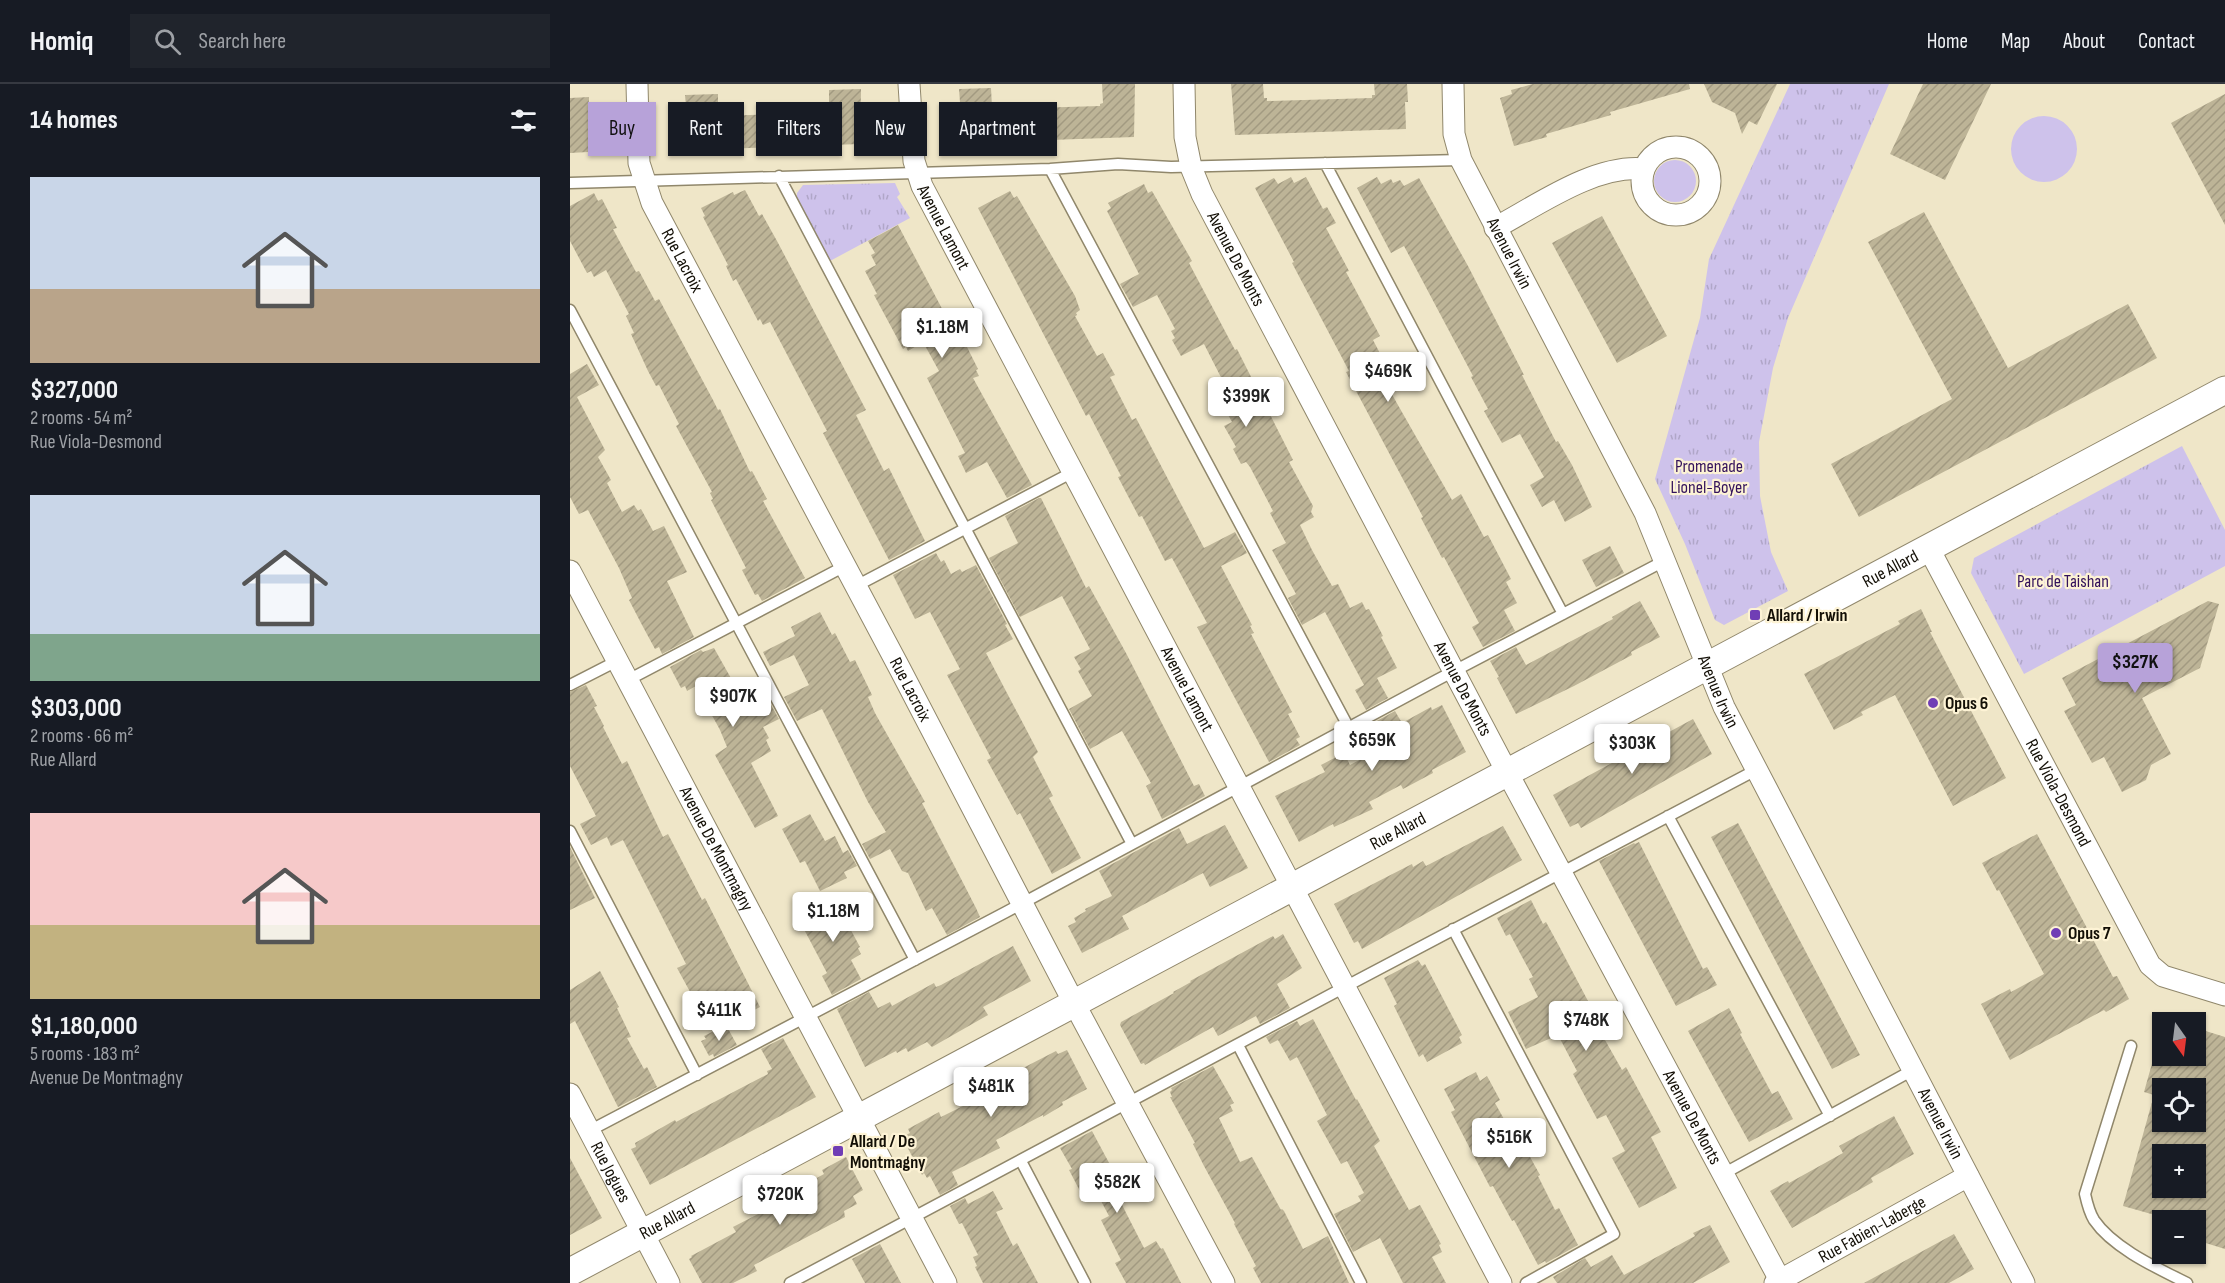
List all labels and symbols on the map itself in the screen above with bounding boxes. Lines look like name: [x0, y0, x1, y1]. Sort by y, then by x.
street label: Avenue Lamont: [912, 181, 975, 274]
street label: Avenue De Monts: [1202, 207, 1269, 310]
street label: Avenue Irwin: [1482, 213, 1536, 292]
street label: Rue Lacroix: [657, 225, 708, 296]
pin: $1.18M: [893, 308, 991, 359]
pin: $469K: [1346, 352, 1430, 403]
pin: $399K: [1204, 377, 1288, 428]
park label: Promenade Lionel-Boyer: [1671, 456, 1747, 498]
street label: Rue Allard: [1859, 545, 1922, 592]
park label: Parc de Taishan: [2017, 571, 2109, 592]
place label: Allard / Irwin: [1766, 605, 1848, 626]
marker: Allard / Irwin: [1748, 608, 1762, 622]
street label: Avenue De Monts: [1429, 637, 1496, 740]
street label: Avenue Lamont: [1156, 642, 1218, 736]
pin: $327K: [2093, 643, 2177, 694]
street label: Avenue Irwin: [1693, 651, 1743, 732]
street label: Rue Lacroix: [885, 654, 936, 725]
pin: $907K: [691, 677, 775, 728]
place label: Opus 6: [1945, 693, 1988, 714]
marker: Opus 6: [1926, 696, 1940, 710]
pin: $659K: [1330, 721, 1414, 772]
pin: $303K: [1590, 724, 1674, 775]
street label: Rue Viola-Desmond: [2021, 736, 2095, 850]
street label: Avenue De Montmagny: [674, 782, 758, 915]
street label: Rue Allard: [1367, 808, 1429, 855]
pin: $1.18M: [784, 892, 882, 943]
place label: Opus 7: [2068, 923, 2111, 944]
marker: Opus 7: [2049, 926, 2063, 940]
pin: $411K: [677, 991, 761, 1042]
pin: $748K: [1544, 1001, 1628, 1052]
north arrow: [2152, 1012, 2206, 1066]
street label: Avenue De Monts: [1658, 1066, 1726, 1168]
pin: $481K: [949, 1067, 1033, 1118]
street label: Avenue Irwin: [1913, 1084, 1968, 1163]
pin: $516K: [1467, 1118, 1551, 1169]
place label: Allard / De Montmagny: [849, 1131, 926, 1173]
street label: Rue Jogues: [586, 1138, 635, 1206]
marker: Allard / De Montmagny: [831, 1144, 845, 1158]
pin: $582K: [1075, 1163, 1159, 1214]
pin: $720K: [738, 1175, 822, 1226]
street label: Rue Fabien-Laberge: [1815, 1192, 1930, 1268]
street label: Rue Allard: [636, 1197, 699, 1244]

